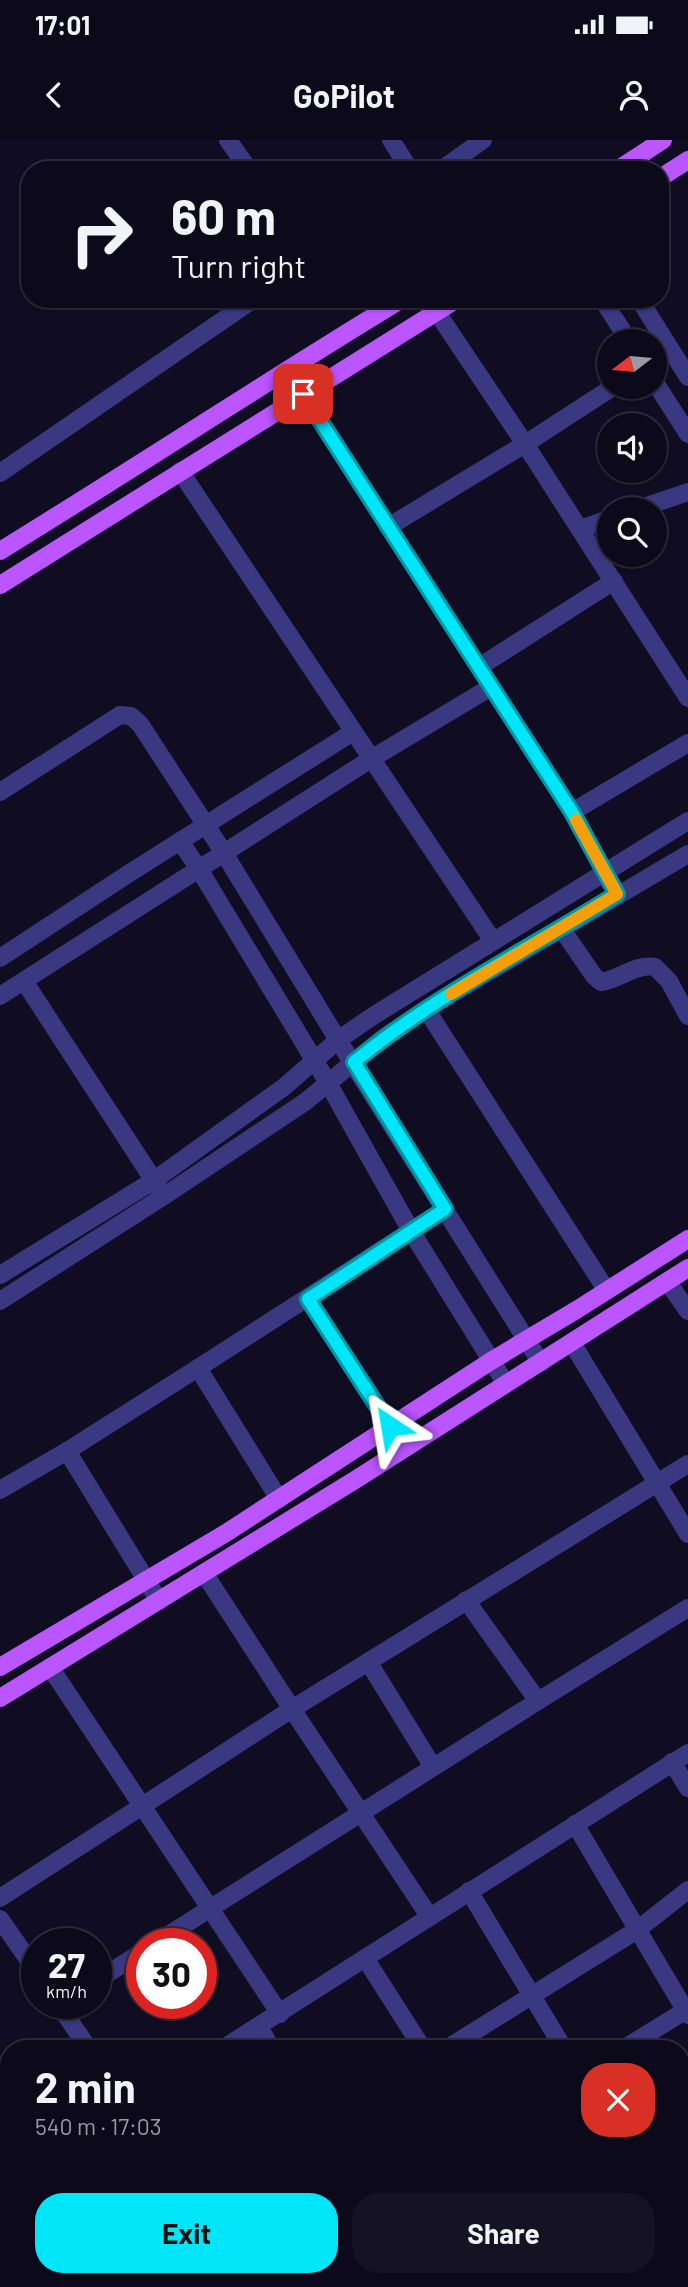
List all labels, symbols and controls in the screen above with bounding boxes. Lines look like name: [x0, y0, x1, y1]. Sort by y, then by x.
text: 17:01: [35, 9, 90, 40]
icon: back: [35, 76, 73, 114]
text: GoPilot: [293, 76, 395, 114]
icon: person: [615, 76, 653, 114]
text: 60 m: [171, 186, 276, 245]
icon: right: [56, 189, 147, 280]
text: Turn right: [171, 246, 306, 284]
north arrow: [597, 329, 667, 399]
map controls: [597, 329, 667, 567]
pin: [273, 364, 333, 424]
icon: arrive: [284, 375, 322, 413]
button: sound: [597, 413, 667, 483]
button: search: [597, 497, 667, 567]
position arrow: [353, 1389, 427, 1463]
speed limit sign: 30: [126, 1928, 217, 2019]
text: 27: [48, 1943, 85, 1985]
text: km/h: [46, 1980, 87, 2002]
text: 2 min: [35, 2061, 136, 2111]
button: close: [581, 2063, 655, 2137]
text: 540 m · 17:03: [35, 2112, 162, 2140]
button: Exit: [35, 2193, 338, 2273]
button: Share: [352, 2193, 655, 2273]

